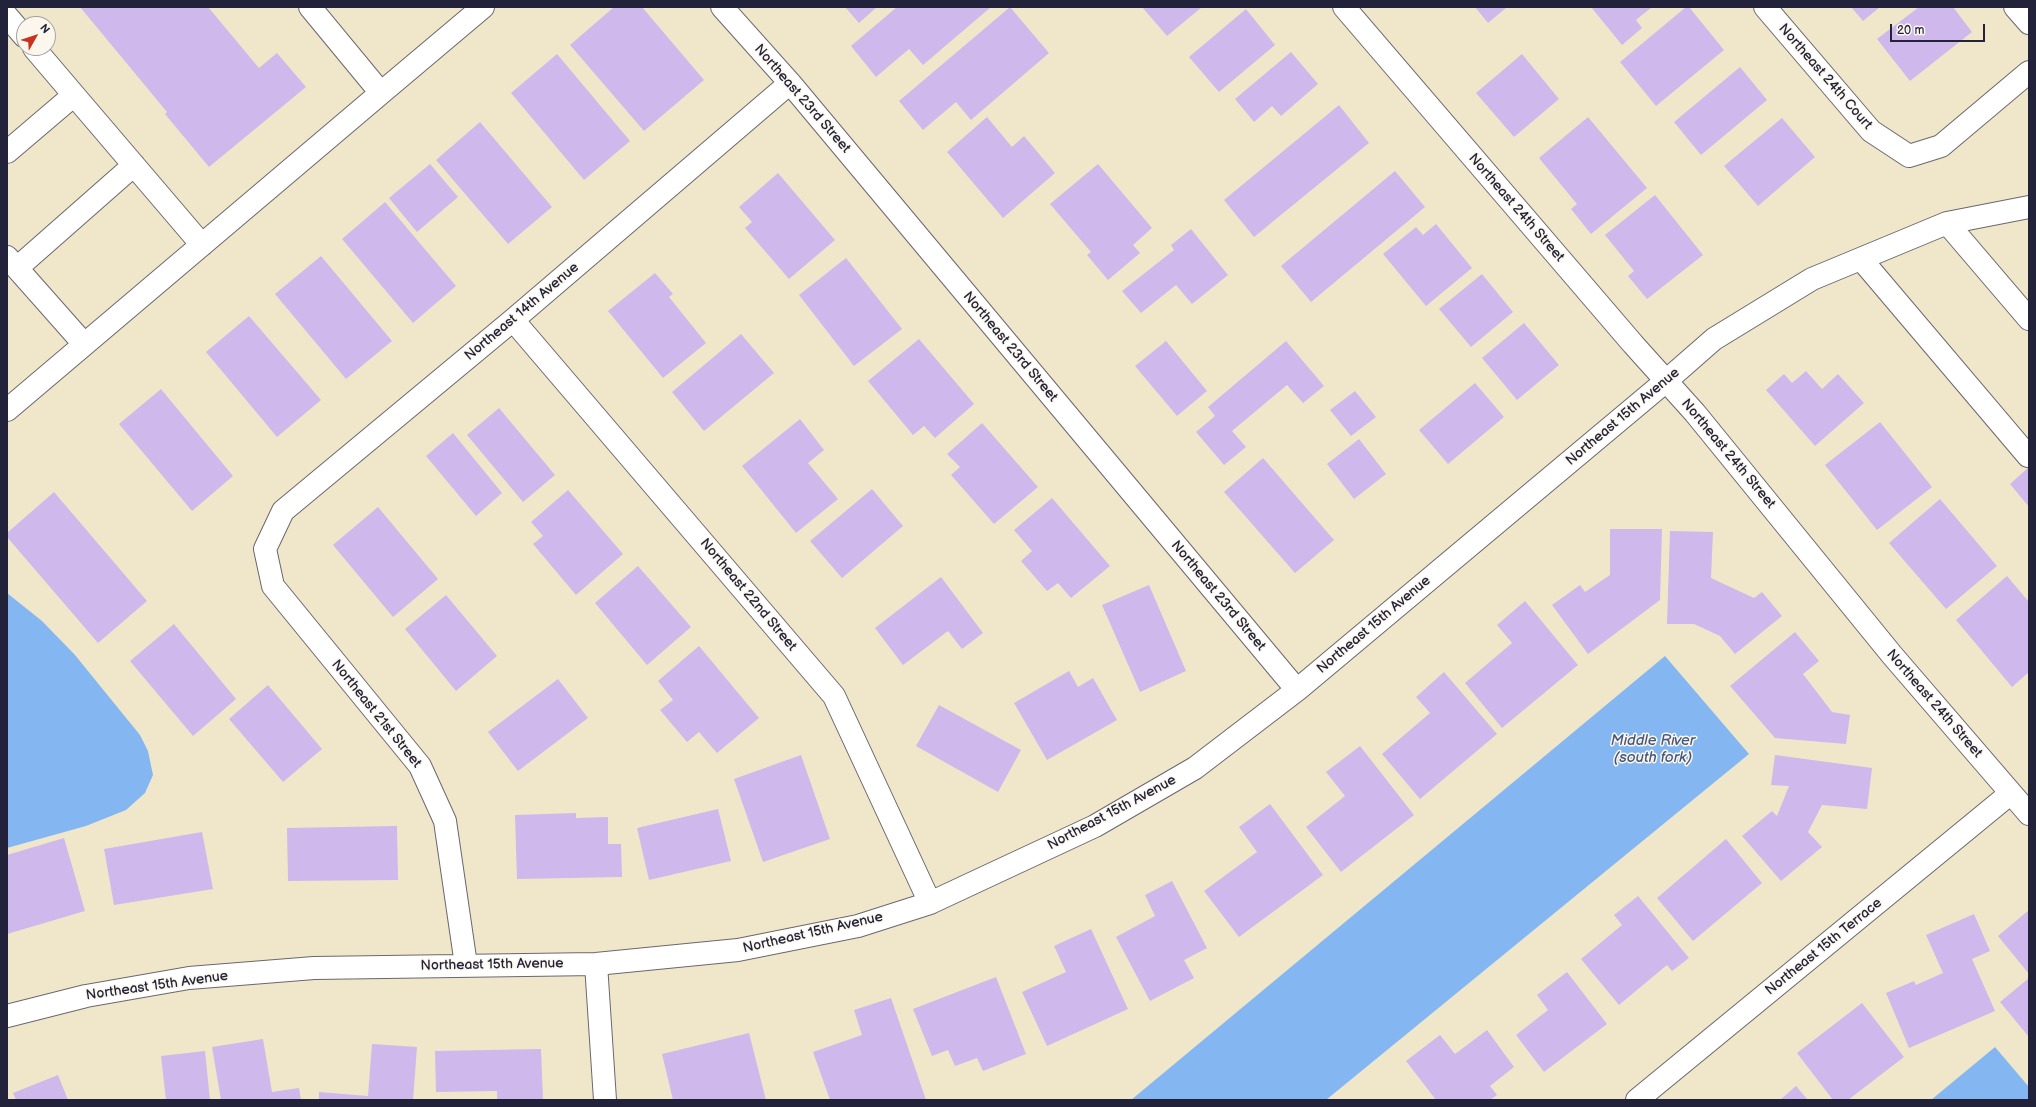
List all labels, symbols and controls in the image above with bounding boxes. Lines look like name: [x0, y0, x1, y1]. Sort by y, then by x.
north arrow: [16, 16, 56, 56]
scale bar: [1892, 16, 1987, 42]
text: N: [37, 21, 53, 36]
street label: Northeast 24th Court: [1775, 21, 1875, 133]
text: 20 m: [1897, 23, 1924, 38]
street label: Northeast 23rd Street: [750, 41, 854, 157]
street label: Northeast 24th Street: [1464, 150, 1568, 266]
street label: Northeast 14th Avenue: [462, 259, 582, 365]
street label: Northeast 23rd Street: [959, 289, 1061, 405]
street label: Northeast 15th Avenue: [1563, 365, 1683, 469]
street label: Northeast 24th Street: [1677, 396, 1779, 512]
street label: Northeast 22nd Street: [696, 535, 800, 655]
street label: Northeast 23rd Street: [1167, 538, 1269, 654]
street label: Northeast 15th Avenue: [1314, 573, 1434, 677]
street label: Northeast 24th Street: [1882, 646, 1986, 762]
street label: Northeast 21st Street: [327, 657, 425, 771]
water label: Middle River (south fork): [1611, 732, 1695, 767]
street label: Northeast 15th Avenue: [1045, 772, 1179, 854]
street label: Northeast 15th Terrace: [1762, 895, 1886, 999]
street label: Northeast 15th Avenue: [741, 909, 885, 957]
street label: Northeast 15th Avenue: [420, 955, 564, 975]
street label: Northeast 15th Avenue: [85, 968, 229, 1004]

